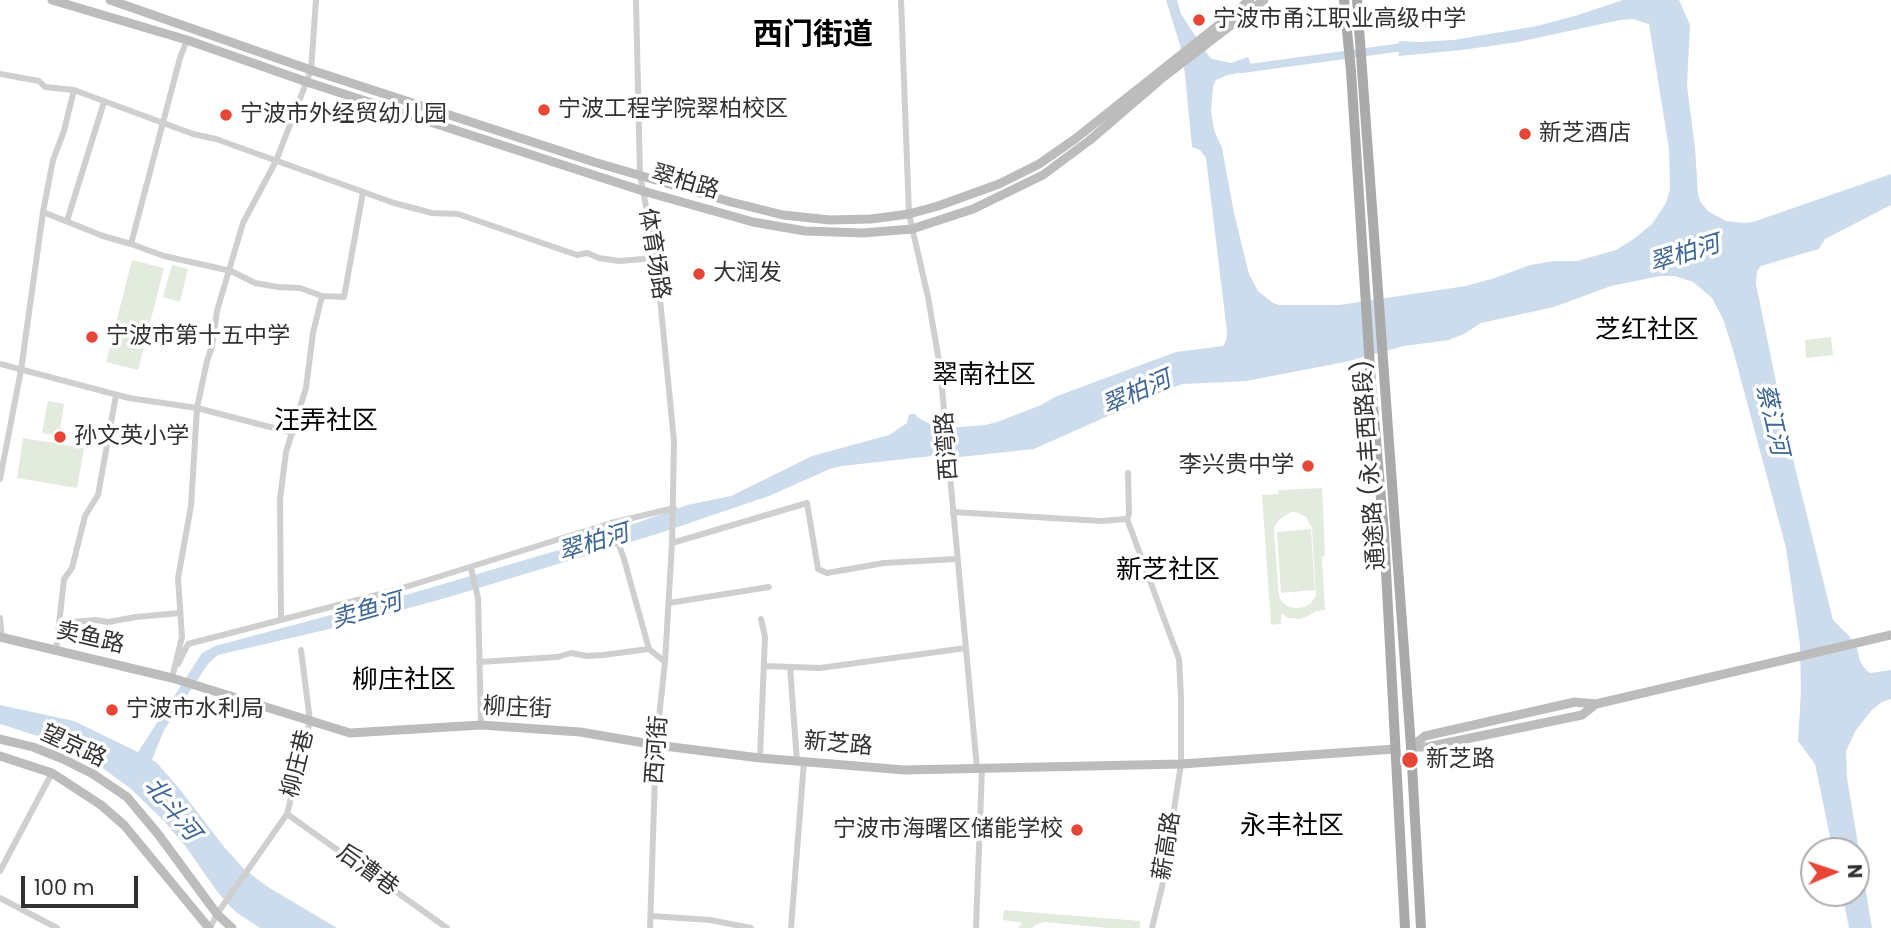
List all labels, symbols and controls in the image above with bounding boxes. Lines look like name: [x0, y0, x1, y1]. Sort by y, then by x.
place label: 宁波市甬江职业高级中学: [1213, 6, 1466, 34]
marker: 宁波市甬江职业高级中学: [1191, 12, 1207, 28]
district label: 西门街道: [753, 18, 873, 54]
place label: 宁波工程学院翠柏校区: [558, 96, 788, 124]
place label: 宁波市外经贸幼儿园: [240, 101, 447, 129]
marker: 宁波工程学院翠柏校区: [536, 102, 552, 118]
marker: 宁波市外经贸幼儿园: [218, 107, 234, 123]
place label: 新芝酒店: [1539, 120, 1631, 148]
marker: 新芝酒店: [1517, 126, 1533, 142]
street label: 翠柏路: [648, 160, 722, 206]
street label: 体育场路: [632, 206, 674, 302]
water label: 翠柏河: [1646, 231, 1724, 279]
place label: 大润发: [713, 260, 782, 288]
marker: 大润发: [691, 266, 707, 282]
district label: 芝红社区: [1595, 315, 1699, 347]
place label: 宁波市第十五中学: [106, 323, 290, 351]
marker: 宁波市第十五中学: [84, 329, 100, 345]
street label: 通途路 (永丰西路段): [1350, 359, 1392, 571]
district label: 翠南社区: [932, 360, 1036, 392]
water label: 翠柏河: [1098, 366, 1176, 422]
water label: 蔡江河: [1749, 382, 1793, 458]
district label: 汪弄社区: [274, 406, 378, 438]
street label: 西湾路: [932, 411, 964, 481]
place label: 孙文英小学: [74, 423, 189, 451]
marker: 孙文英小学: [52, 429, 68, 445]
place label: 李兴贵中学: [1179, 452, 1294, 480]
marker: 李兴贵中学: [1300, 458, 1316, 474]
water label: 翠柏河: [555, 520, 633, 568]
district label: 新芝社区: [1116, 555, 1220, 587]
water label: 卖鱼河: [328, 588, 406, 636]
street label: 卖鱼路: [53, 618, 127, 660]
district label: 柳庄社区: [352, 665, 456, 697]
street label: 柳庄街: [482, 693, 552, 725]
place label: 宁波市水利局: [126, 696, 264, 724]
marker: 宁波市水利局: [104, 702, 120, 718]
street label: 西河街: [642, 715, 674, 785]
street label: 望京路: [36, 720, 110, 774]
street label: 柳庄巷: [277, 727, 321, 801]
street label: 新芝路: [802, 728, 874, 762]
place label: 新芝路: [1426, 746, 1495, 774]
marker: 新芝路: [1400, 750, 1420, 770]
water label: 北斗河: [137, 773, 205, 847]
street label: 薪高路: [1149, 810, 1187, 882]
district label: 永丰社区: [1240, 811, 1344, 843]
place label: 宁波市海曙区储能学校: [833, 816, 1063, 844]
marker: 宁波市海曙区储能学校: [1069, 822, 1085, 838]
north arrow: [1800, 837, 1870, 907]
street label: 后漕巷: [331, 840, 403, 902]
scale bar: [24, 862, 142, 906]
text: N: [1841, 864, 1868, 879]
text: 100 m: [34, 873, 94, 902]

